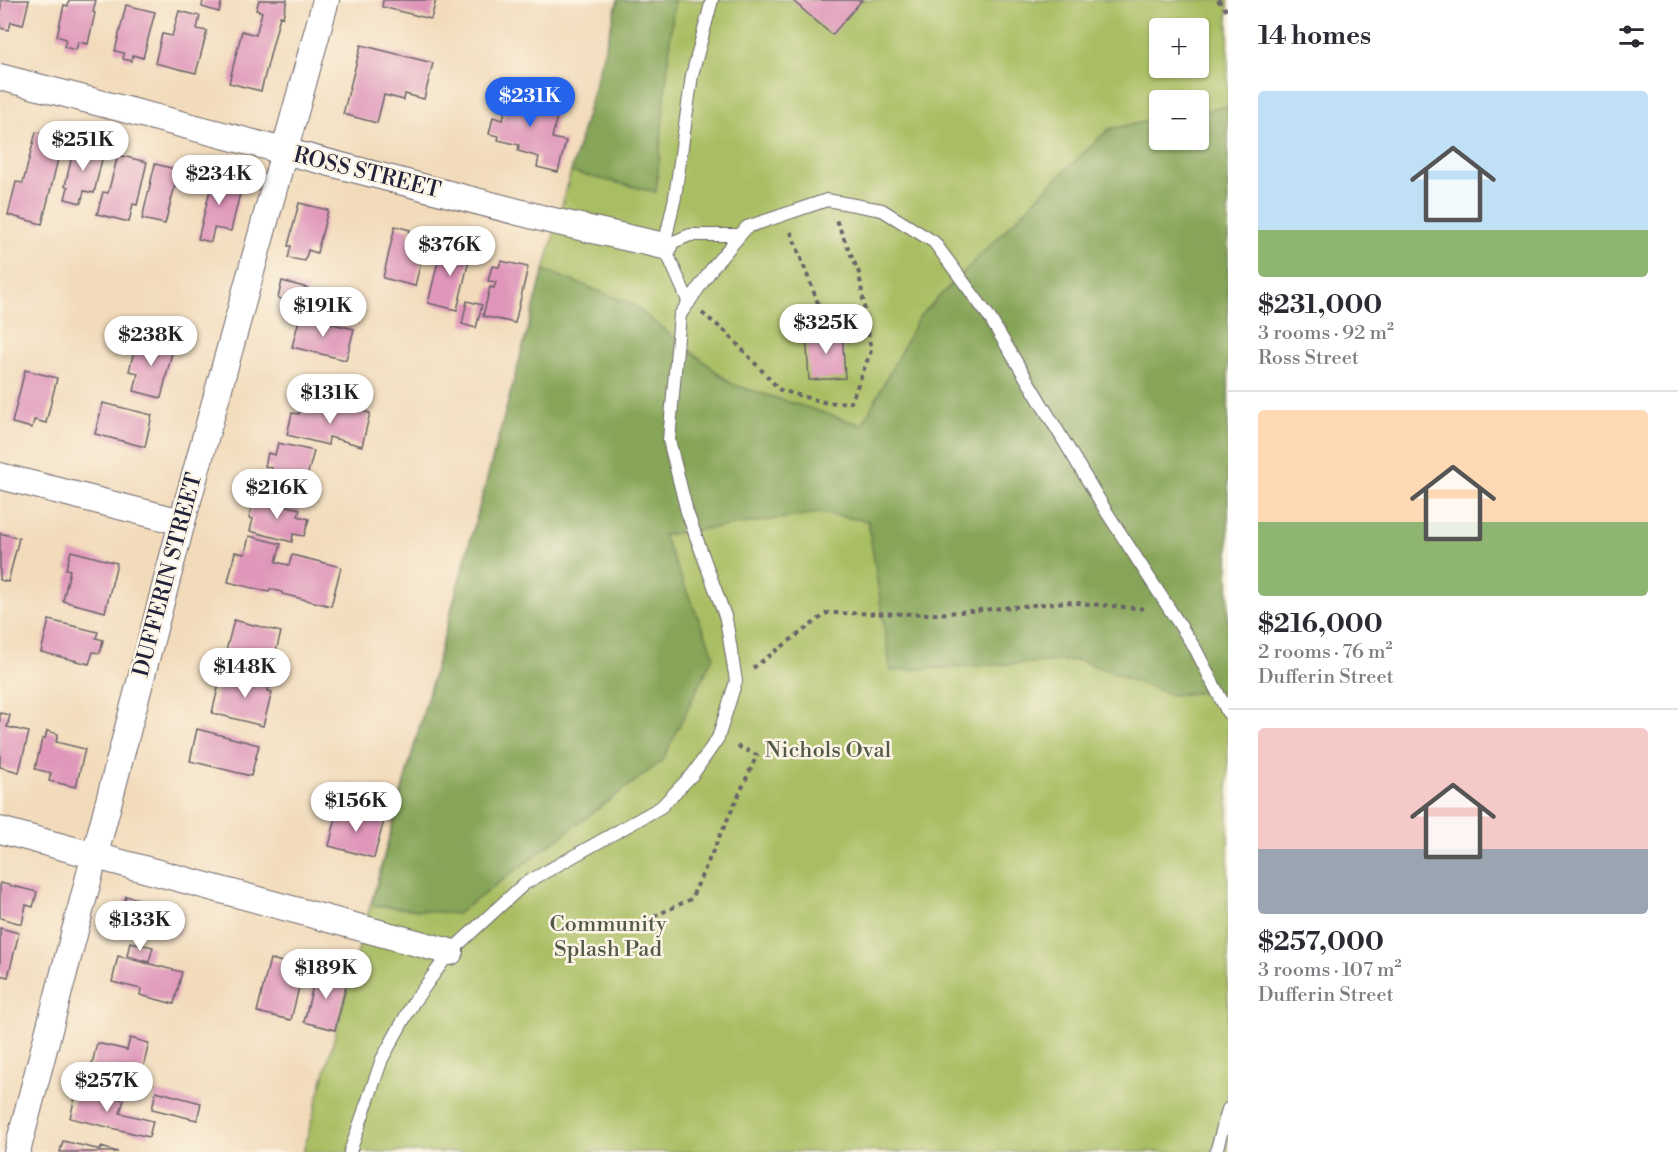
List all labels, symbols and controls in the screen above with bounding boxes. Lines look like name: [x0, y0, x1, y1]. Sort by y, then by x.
map controls: [1149, 18, 1209, 150]
button: +: [1149, 18, 1209, 78]
text: 14 homes: [1258, 20, 1371, 52]
icon: filters: [1615, 20, 1648, 53]
pin: $231K: [488, 77, 572, 128]
text: $231K: [499, 84, 561, 109]
button: −: [1149, 90, 1209, 150]
pin: $251K: [41, 121, 125, 172]
text: $251K: [52, 128, 114, 153]
icon: home: [1399, 130, 1507, 238]
street label: ROSS STREET: [291, 142, 443, 204]
pin: $234K: [177, 155, 261, 206]
text: $234K: [186, 162, 252, 187]
pin: $376K: [408, 226, 492, 277]
text: $376K: [418, 233, 482, 258]
pin: $191K: [281, 287, 365, 338]
text: $231,000: [1258, 289, 1382, 321]
text: $191K: [294, 294, 352, 319]
pin: $325K: [784, 304, 868, 355]
text: $325K: [793, 311, 859, 336]
pin: $238K: [109, 316, 193, 367]
text: 3 rooms · 92 m²: [1258, 321, 1394, 346]
text: $238K: [118, 323, 184, 348]
text: Ross Street: [1258, 346, 1359, 371]
pin: $131K: [288, 374, 372, 425]
text: $131K: [301, 381, 359, 406]
icon: home: [1399, 449, 1507, 557]
pin: $216K: [235, 469, 319, 520]
street label: DUFFERIN STREET: [128, 470, 208, 680]
text: $216K: [246, 476, 308, 501]
text: $216,000: [1258, 608, 1383, 640]
text: 2 rooms · 76 m²: [1258, 640, 1392, 665]
pin: $148K: [203, 648, 287, 699]
text: $148K: [214, 655, 276, 680]
text: Dufferin Street: [1258, 665, 1394, 690]
park label: Nichols Oval: [765, 737, 892, 764]
icon: home: [1399, 767, 1507, 875]
pin: $156K: [314, 782, 398, 833]
text: $156K: [325, 789, 387, 814]
pin: $133K: [98, 901, 182, 952]
text: $133K: [109, 908, 171, 933]
park label: Community Splash Pad: [549, 911, 667, 963]
text: $257,000: [1258, 926, 1384, 958]
pin: $189K: [284, 949, 368, 1000]
text: $189K: [295, 956, 357, 981]
text: 3 rooms · 107 m²: [1258, 958, 1402, 983]
text: Dufferin Street: [1258, 983, 1394, 1008]
pin: $257K: [65, 1062, 149, 1113]
text: $257K: [75, 1069, 139, 1094]

